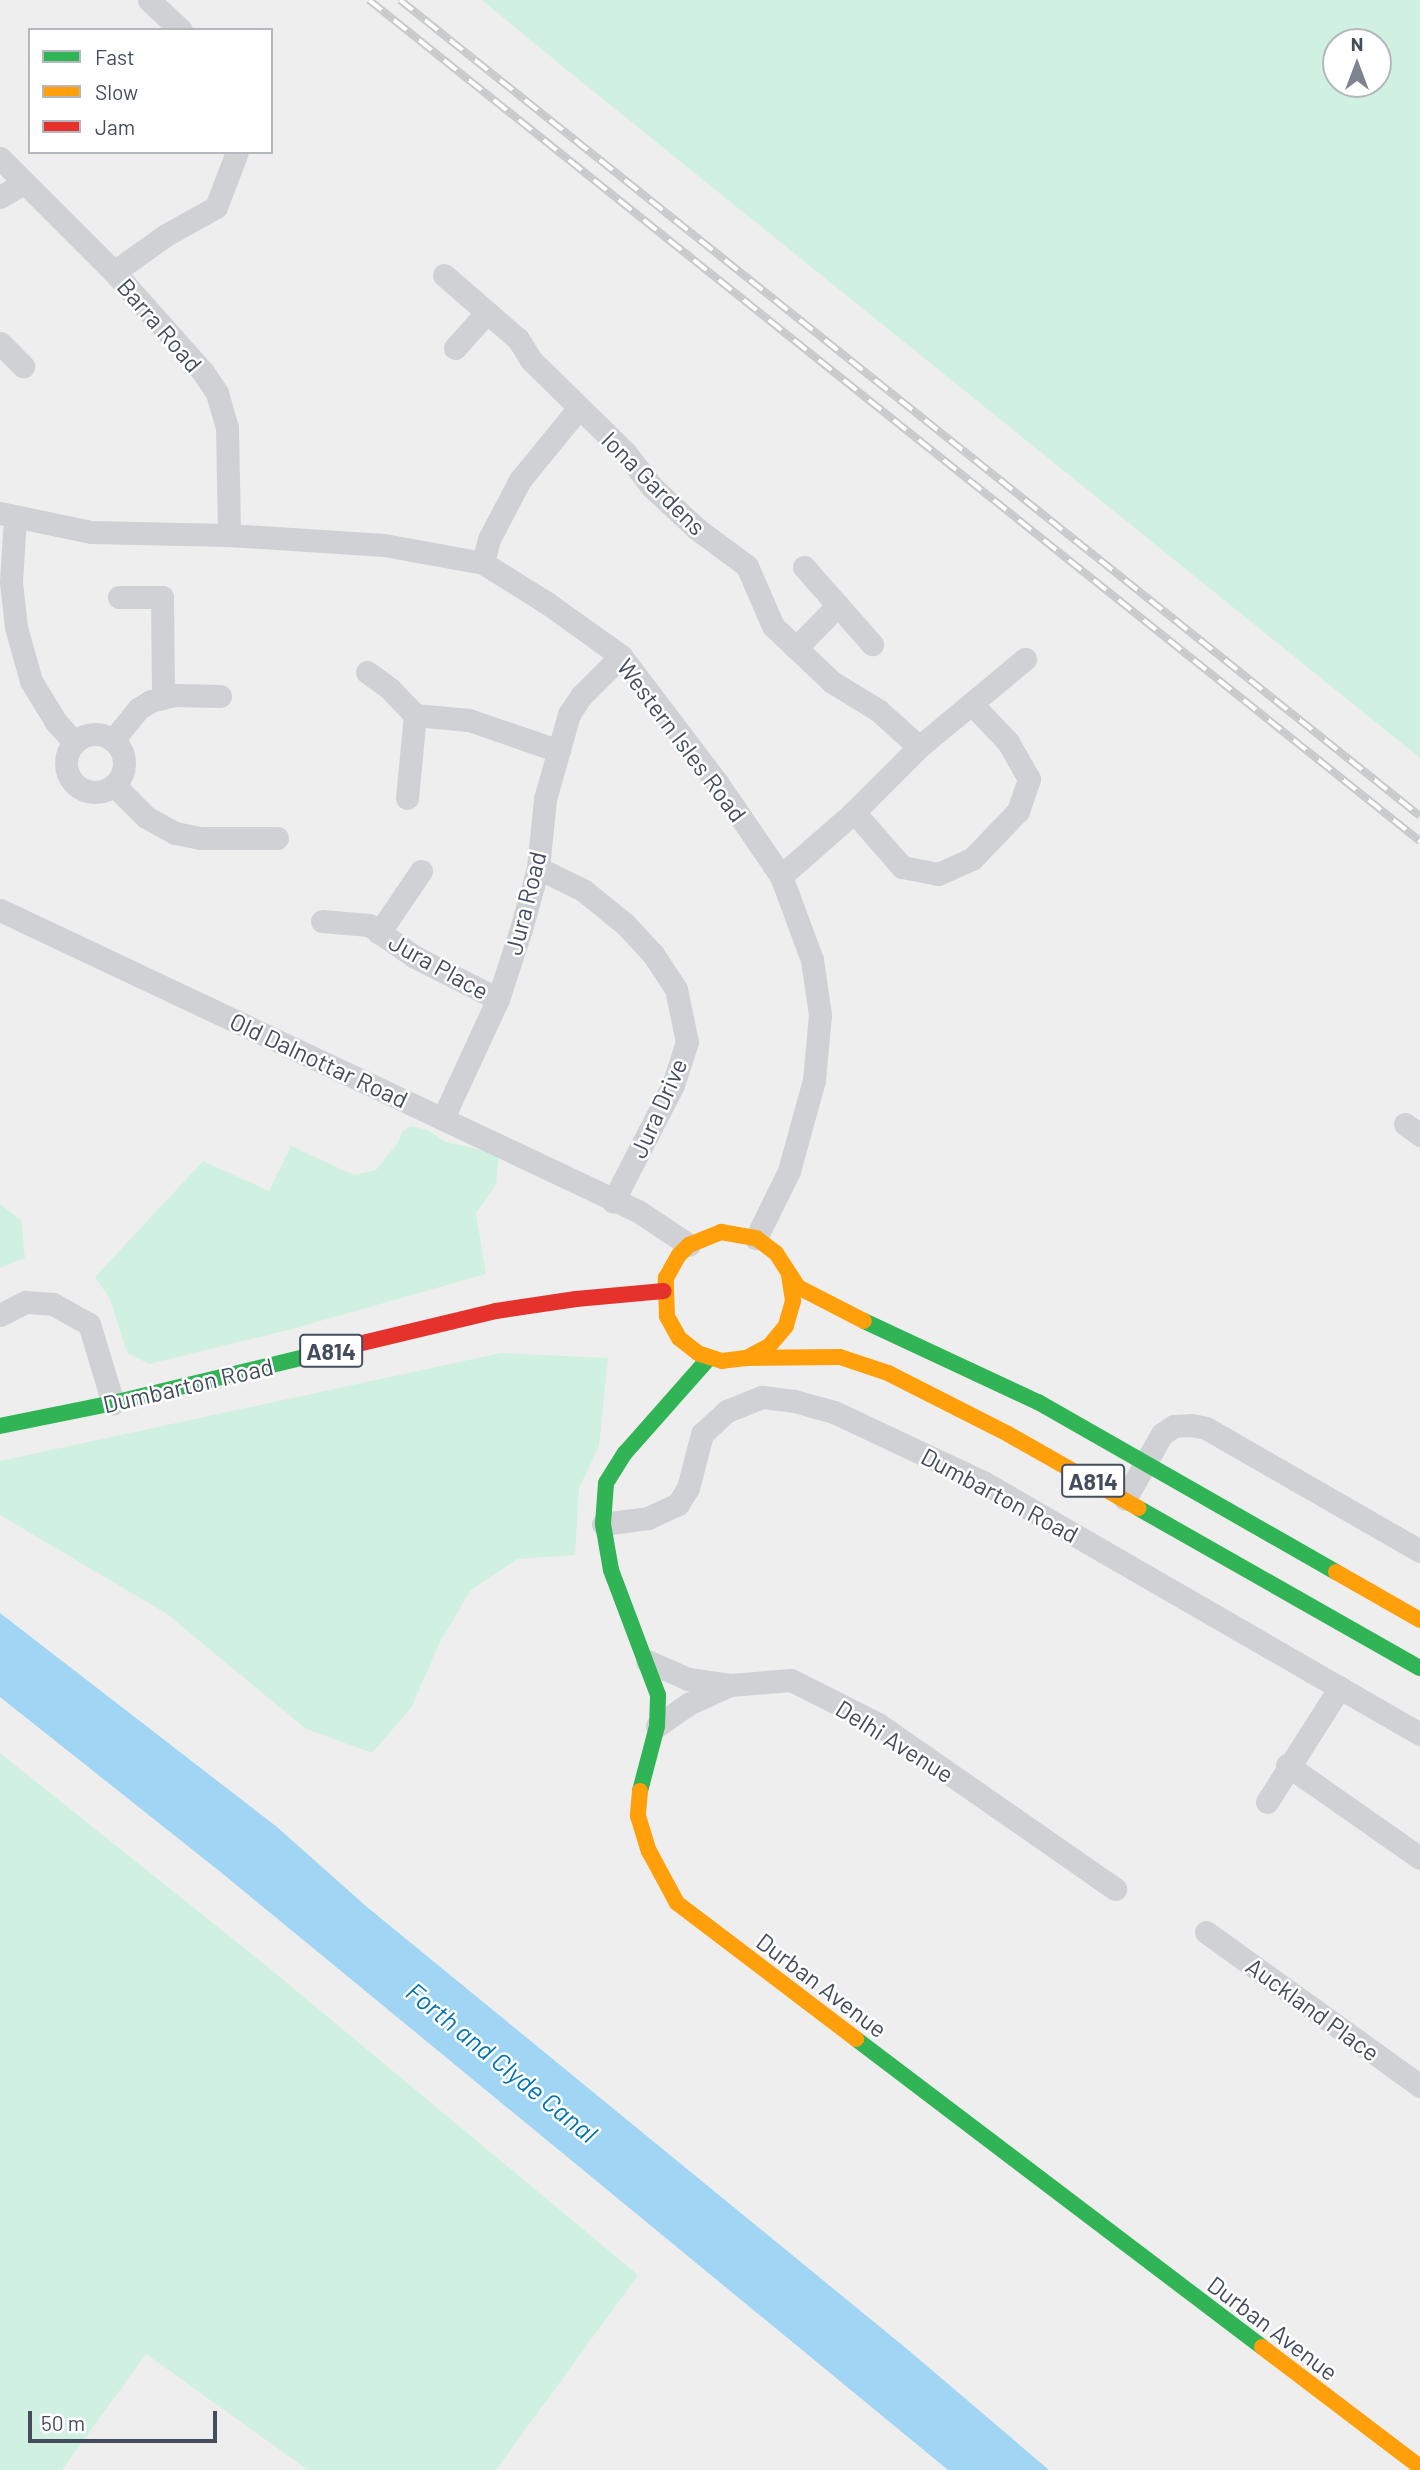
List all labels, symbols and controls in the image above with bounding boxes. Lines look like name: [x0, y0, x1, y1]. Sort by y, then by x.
legend: [28, 28, 273, 154]
north arrow: [1322, 28, 1392, 98]
text: N: [1351, 32, 1363, 55]
text: Fast: [95, 44, 135, 69]
text: Slow: [95, 79, 138, 104]
text: Jam: [95, 114, 135, 139]
street label: Barra Road: [112, 272, 208, 378]
street label: Iona Gardens: [596, 425, 712, 541]
street label: Western Isles Road: [611, 653, 753, 827]
street label: Jura Road: [498, 848, 552, 958]
street label: Jura Place: [384, 927, 494, 1005]
street label: Old Dalnottar Road: [226, 1006, 412, 1114]
street label: Jura Drive: [623, 1054, 693, 1162]
road number: A814: [298, 1332, 364, 1370]
street label: Dumbarton Road: [100, 1351, 276, 1419]
street label: Dumbarton Road: [916, 1441, 1084, 1549]
road number: A814: [1060, 1462, 1126, 1500]
street label: Delhi Avenue: [831, 1693, 959, 1789]
street label: Durban Avenue: [751, 1927, 893, 2043]
street label: Auckland Place: [1241, 1951, 1385, 2067]
water label: Forth and Clyde Canal: [400, 1975, 604, 2149]
street label: Durban Avenue: [1202, 2270, 1344, 2386]
scale bar: [32, 2396, 220, 2440]
text: 50 m: [41, 2410, 85, 2435]

